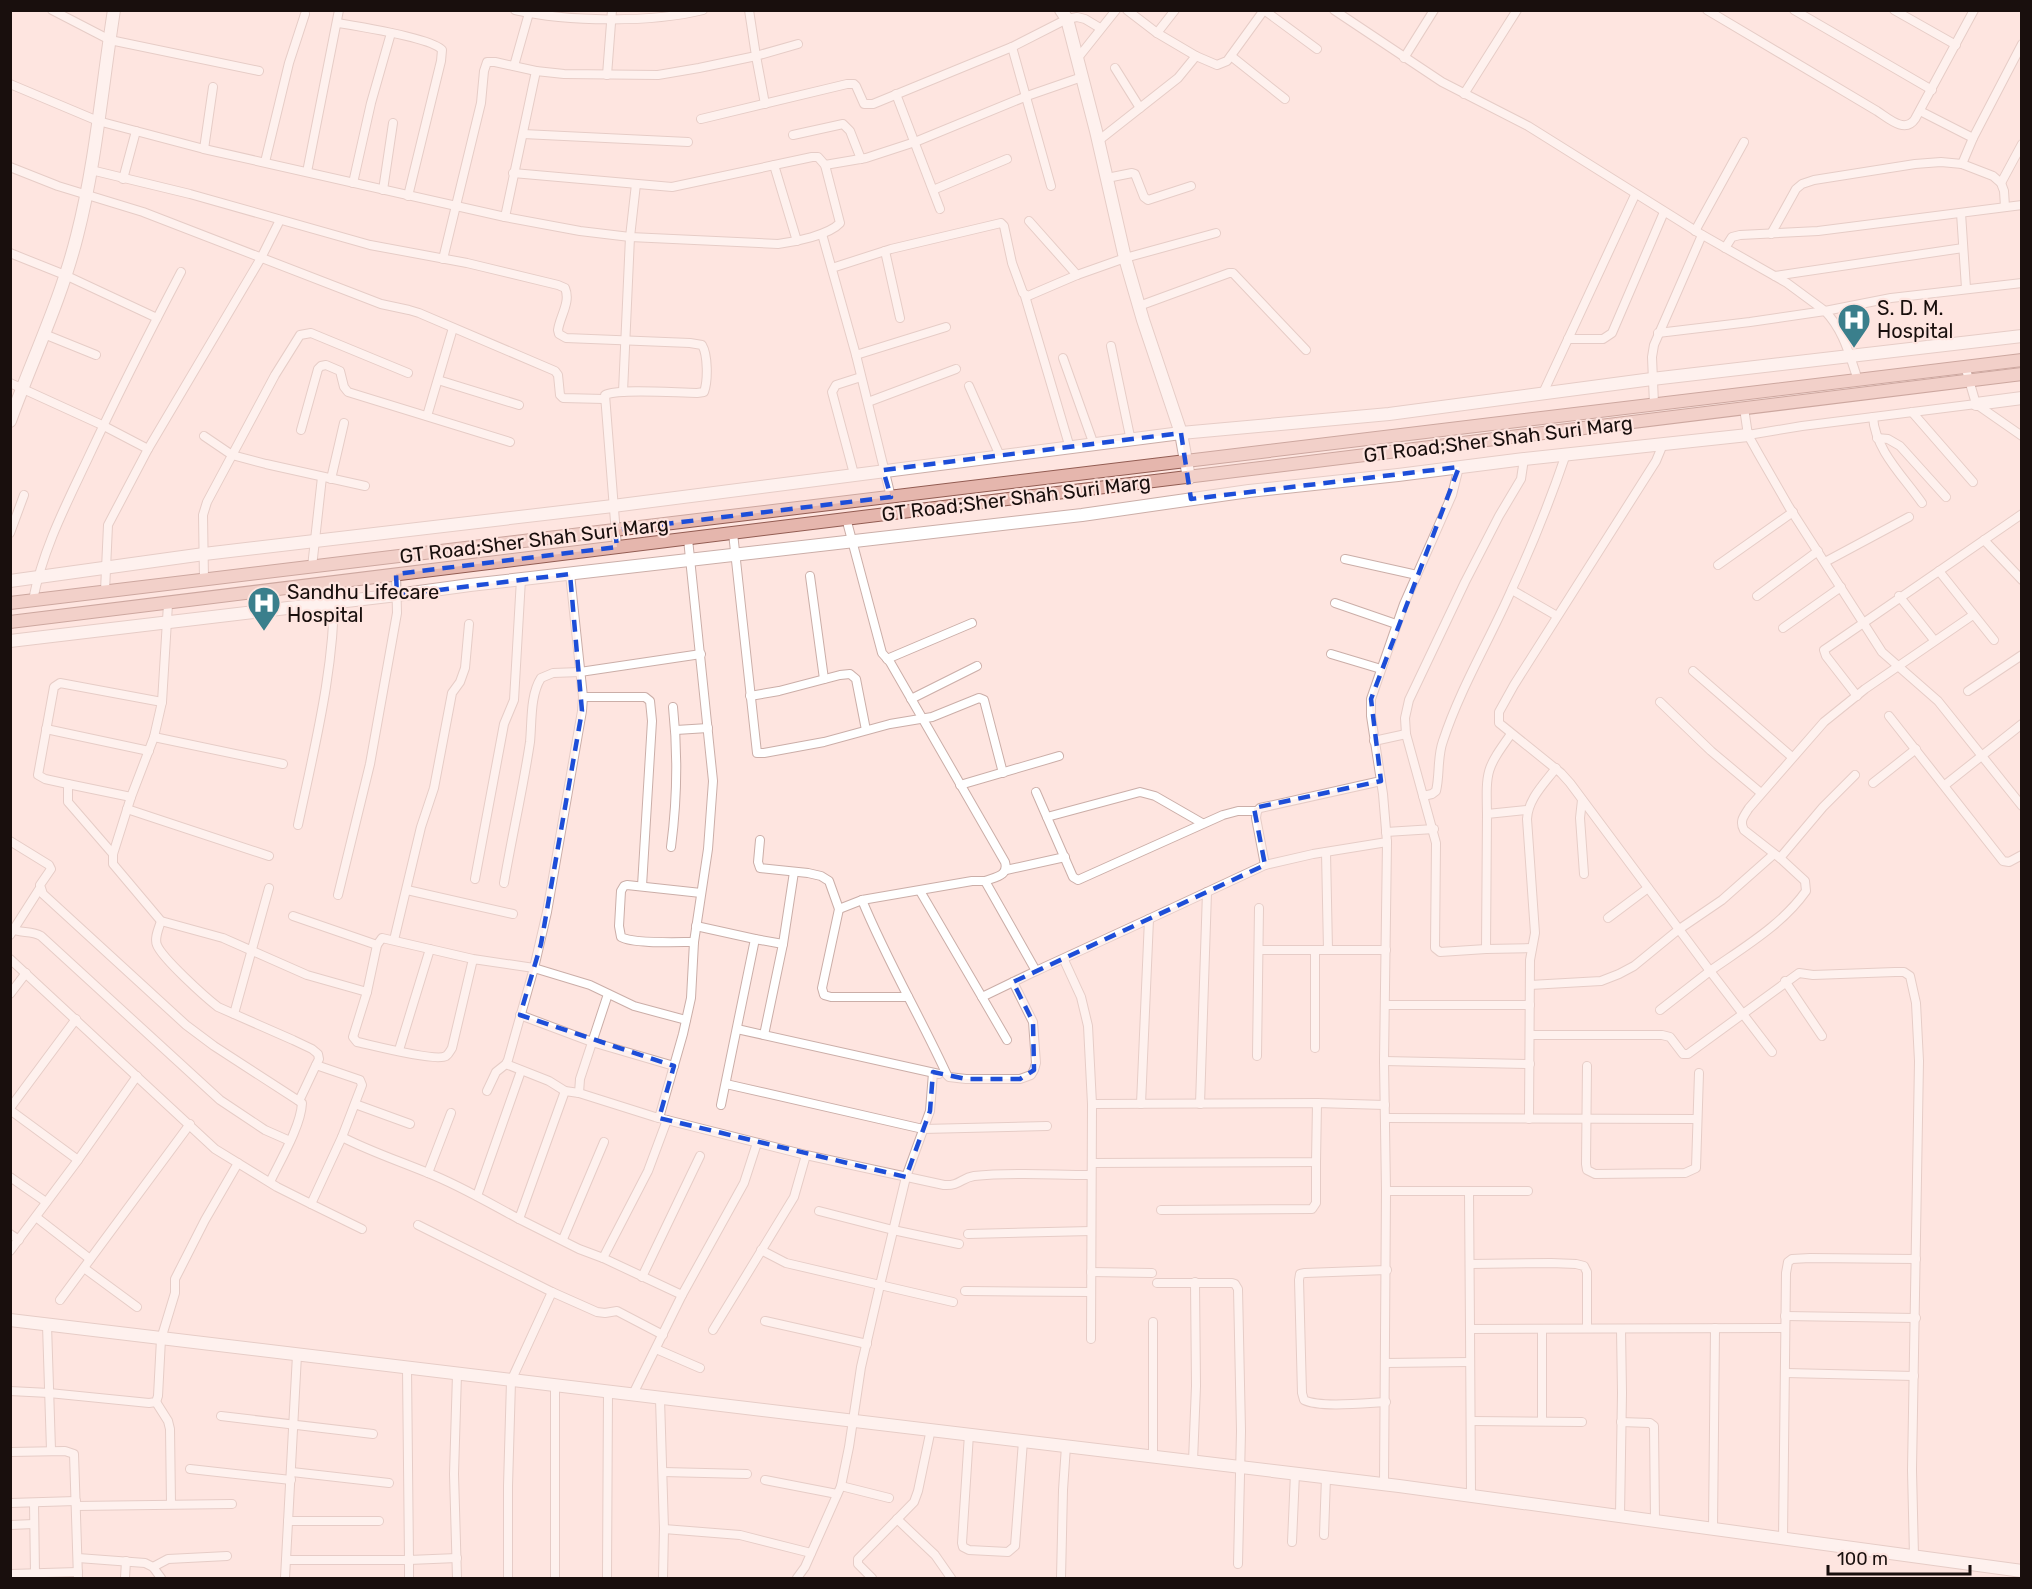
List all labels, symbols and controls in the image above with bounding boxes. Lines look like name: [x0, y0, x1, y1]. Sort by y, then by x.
place label: S. D. M. Hospital: [1877, 296, 1953, 343]
hospital icon: S. D. M. Hospital: [1836, 302, 1872, 349]
street label: GT Road;Sher Shah Suri Marg: [1362, 411, 1634, 467]
street label: GT Road;Sher Shah Suri Marg: [880, 470, 1152, 526]
street label: GT Road;Sher Shah Suri Marg: [398, 512, 670, 568]
place label: Sandhu Lifecare Hospital: [287, 580, 439, 627]
hospital icon: Sandhu Lifecare Hospital: [246, 585, 282, 632]
scale bar: [1828, 1538, 1970, 1576]
text: 100 m: [1837, 1548, 1888, 1570]

